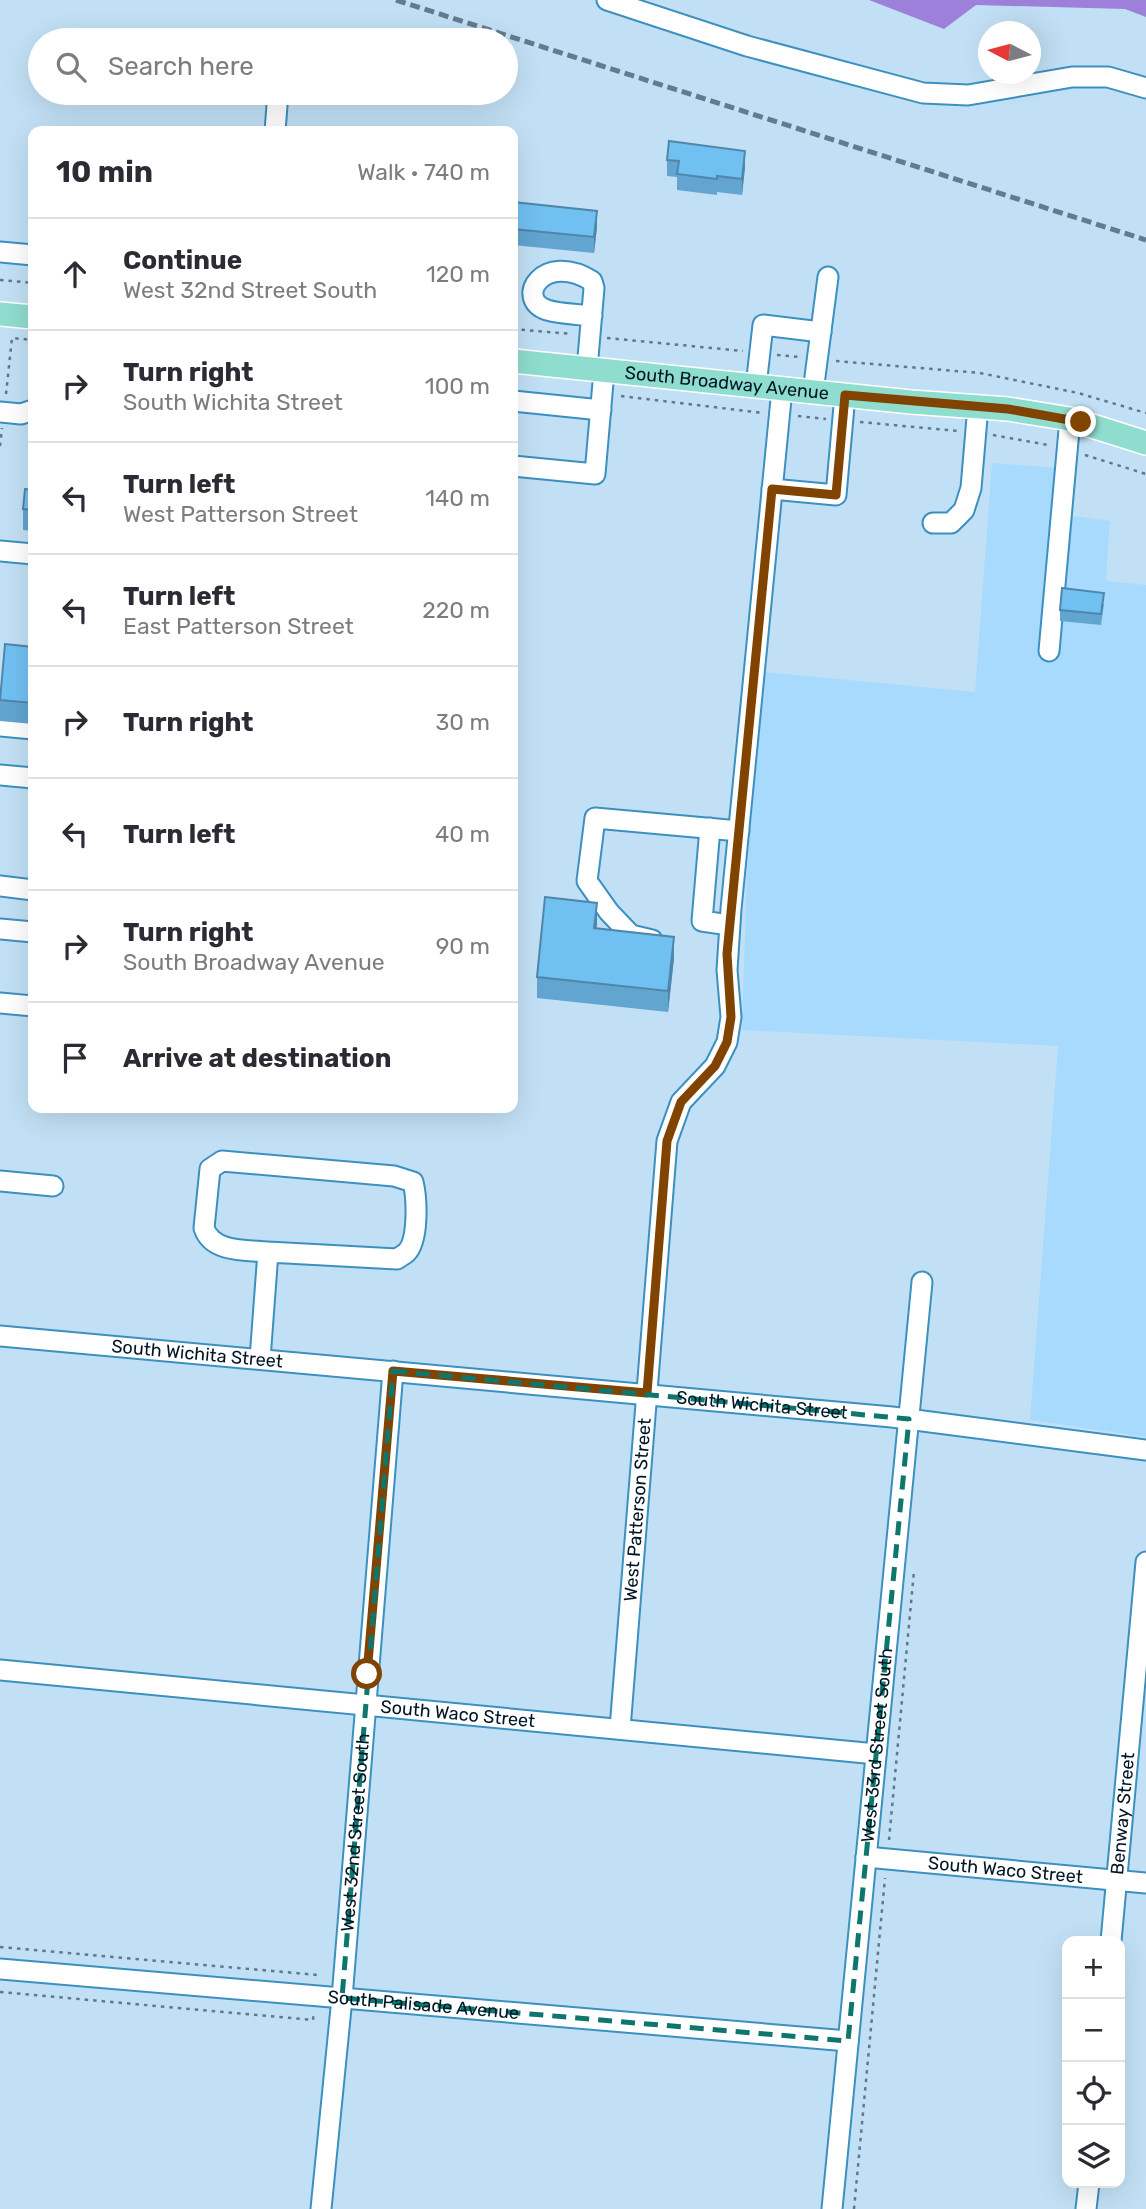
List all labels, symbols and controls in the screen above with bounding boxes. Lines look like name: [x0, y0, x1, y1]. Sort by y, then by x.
north arrow: [978, 21, 1041, 84]
search box: [28, 28, 518, 105]
icon: search: [52, 48, 90, 86]
text: Search here: [108, 51, 254, 82]
text: 10 min: [56, 154, 153, 190]
text: Walk · 740 m: [357, 158, 490, 186]
text: Continue: [123, 245, 242, 276]
icon: ahead: [56, 255, 94, 293]
text: 120 m: [426, 260, 490, 288]
text: West 32nd Street South: [123, 276, 377, 304]
text: Turn right: [123, 357, 253, 388]
street label: South Broadway Avenue: [624, 362, 830, 404]
icon: right: [56, 367, 94, 405]
text: 100 m: [425, 372, 490, 400]
text: South Wichita Street: [123, 388, 343, 416]
route end: [1065, 406, 1096, 437]
text: Turn left: [123, 469, 235, 500]
icon: left: [56, 479, 94, 517]
text: 140 m: [425, 484, 490, 512]
text: West Patterson Street: [123, 500, 358, 528]
text: Turn left: [123, 581, 235, 612]
icon: left: [56, 591, 94, 629]
text: 220 m: [422, 596, 490, 624]
text: East Patterson Street: [123, 612, 354, 640]
icon: right: [56, 703, 94, 741]
text: Turn right: [123, 707, 253, 738]
text: 30 m: [435, 708, 490, 736]
icon: left: [56, 815, 94, 853]
text: Turn left: [123, 819, 235, 850]
text: 40 m: [435, 820, 490, 848]
text: Turn right: [123, 917, 253, 948]
icon: right: [56, 927, 94, 965]
text: 90 m: [436, 932, 490, 960]
text: South Broadway Avenue: [123, 948, 385, 976]
icon: arrive: [56, 1039, 94, 1077]
text: Arrive at destination: [123, 1043, 391, 1074]
street label: South Wichita Street: [111, 1335, 284, 1373]
street label: South Wichita Street: [675, 1386, 849, 1424]
street label: West Patterson Street: [619, 1417, 656, 1602]
street label: West 33rd Street South: [857, 1647, 897, 1843]
route start: [351, 1658, 382, 1689]
street label: South Waco Street: [380, 1696, 536, 1732]
street label: West 32nd Street South: [336, 1732, 374, 1933]
street label: Benway Street: [1106, 1751, 1139, 1876]
street label: South Waco Street: [927, 1852, 1084, 1888]
map controls: [1062, 1936, 1125, 2188]
button: +: [1062, 1936, 1125, 1999]
street label: South Palisade Avenue: [327, 1986, 520, 2024]
button: −: [1062, 1999, 1125, 2062]
button: locate: [1062, 2062, 1125, 2125]
button: layers: [1062, 2125, 1125, 2188]

